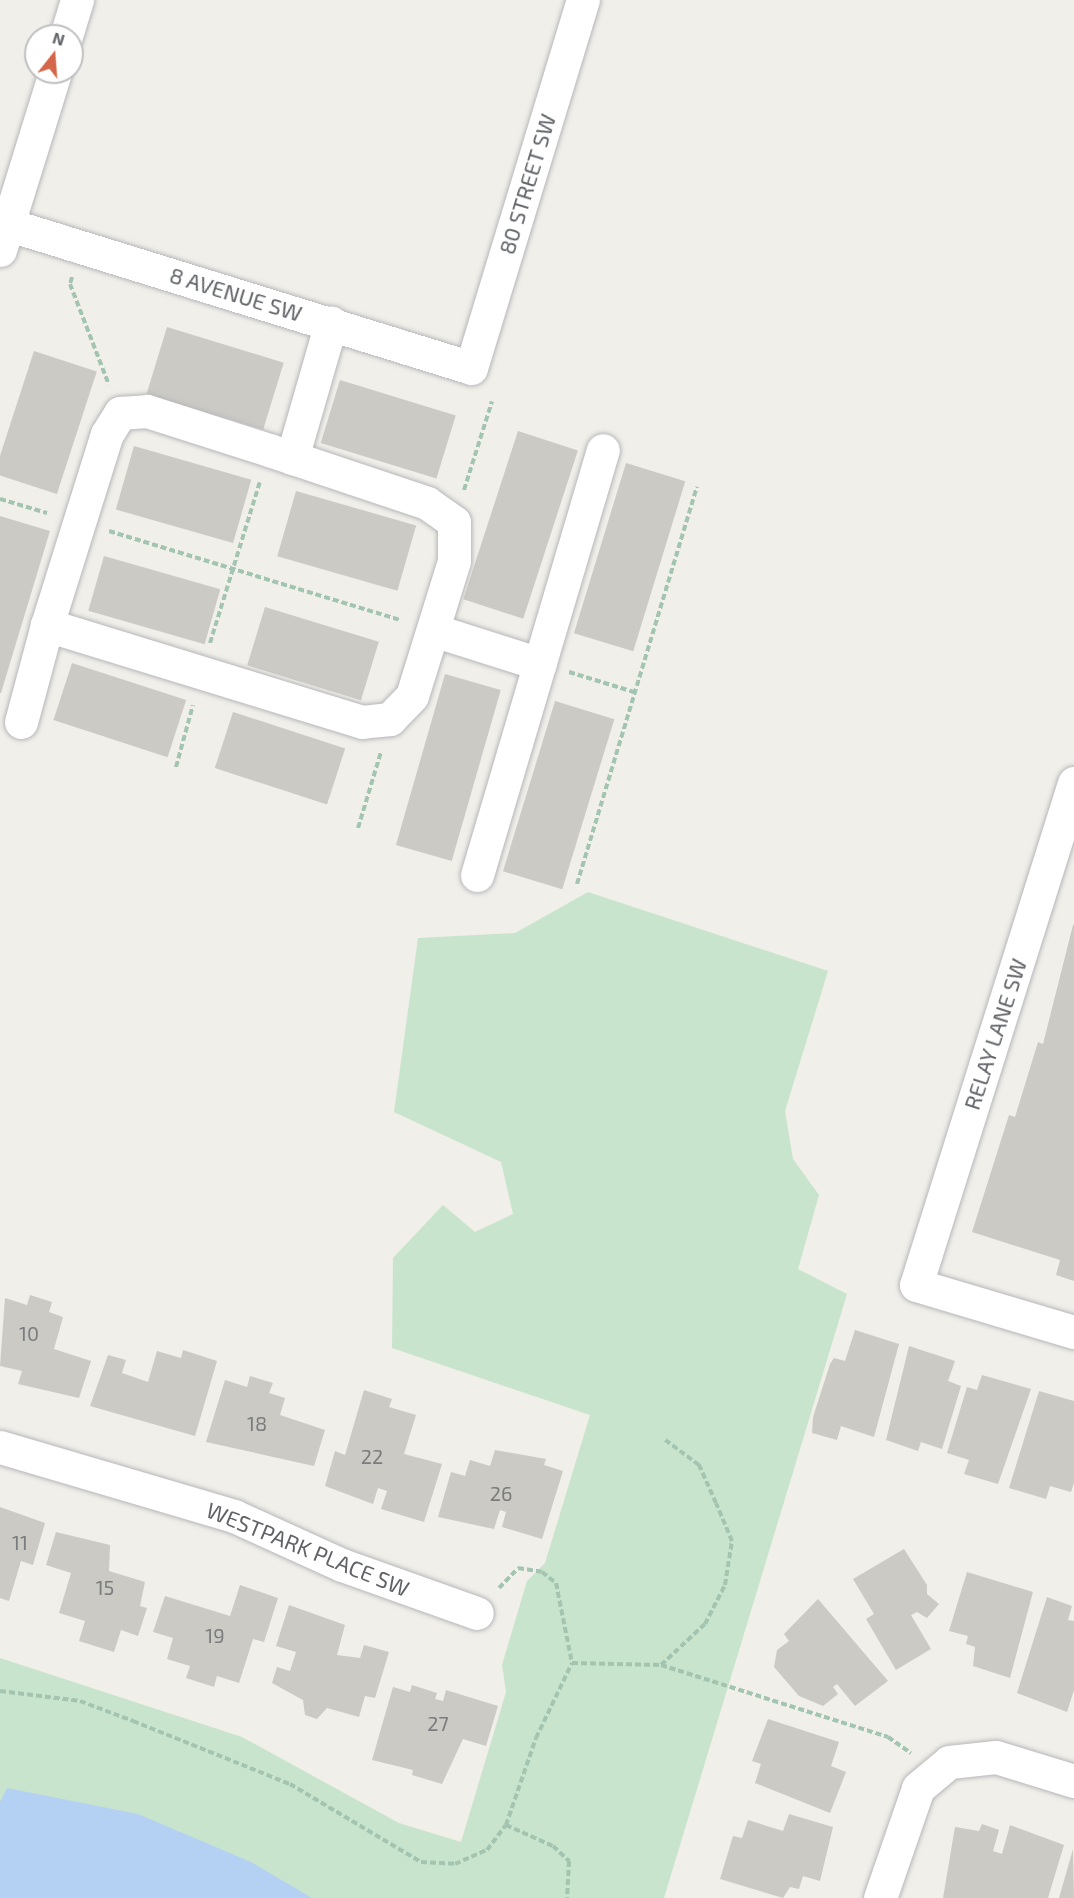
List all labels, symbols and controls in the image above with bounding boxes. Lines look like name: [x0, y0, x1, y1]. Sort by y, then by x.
north arrow: [24, 24, 84, 84]
text: N: [51, 27, 67, 49]
street label: 80 STREET SW: [493, 110, 561, 258]
street label: 8 AVENUE SW: [166, 261, 306, 327]
street label: RELAY LANE SW: [958, 955, 1032, 1113]
house number: 10: [19, 1321, 39, 1345]
house number: 18: [247, 1411, 267, 1435]
house number: 22: [361, 1444, 383, 1468]
house number: 26: [490, 1481, 512, 1505]
street label: WESTPARK PLACE SW: [203, 1496, 413, 1602]
house number: 11: [12, 1530, 28, 1554]
house number: 15: [96, 1575, 114, 1599]
house number: 19: [205, 1623, 225, 1647]
house number: 27: [427, 1711, 449, 1735]

